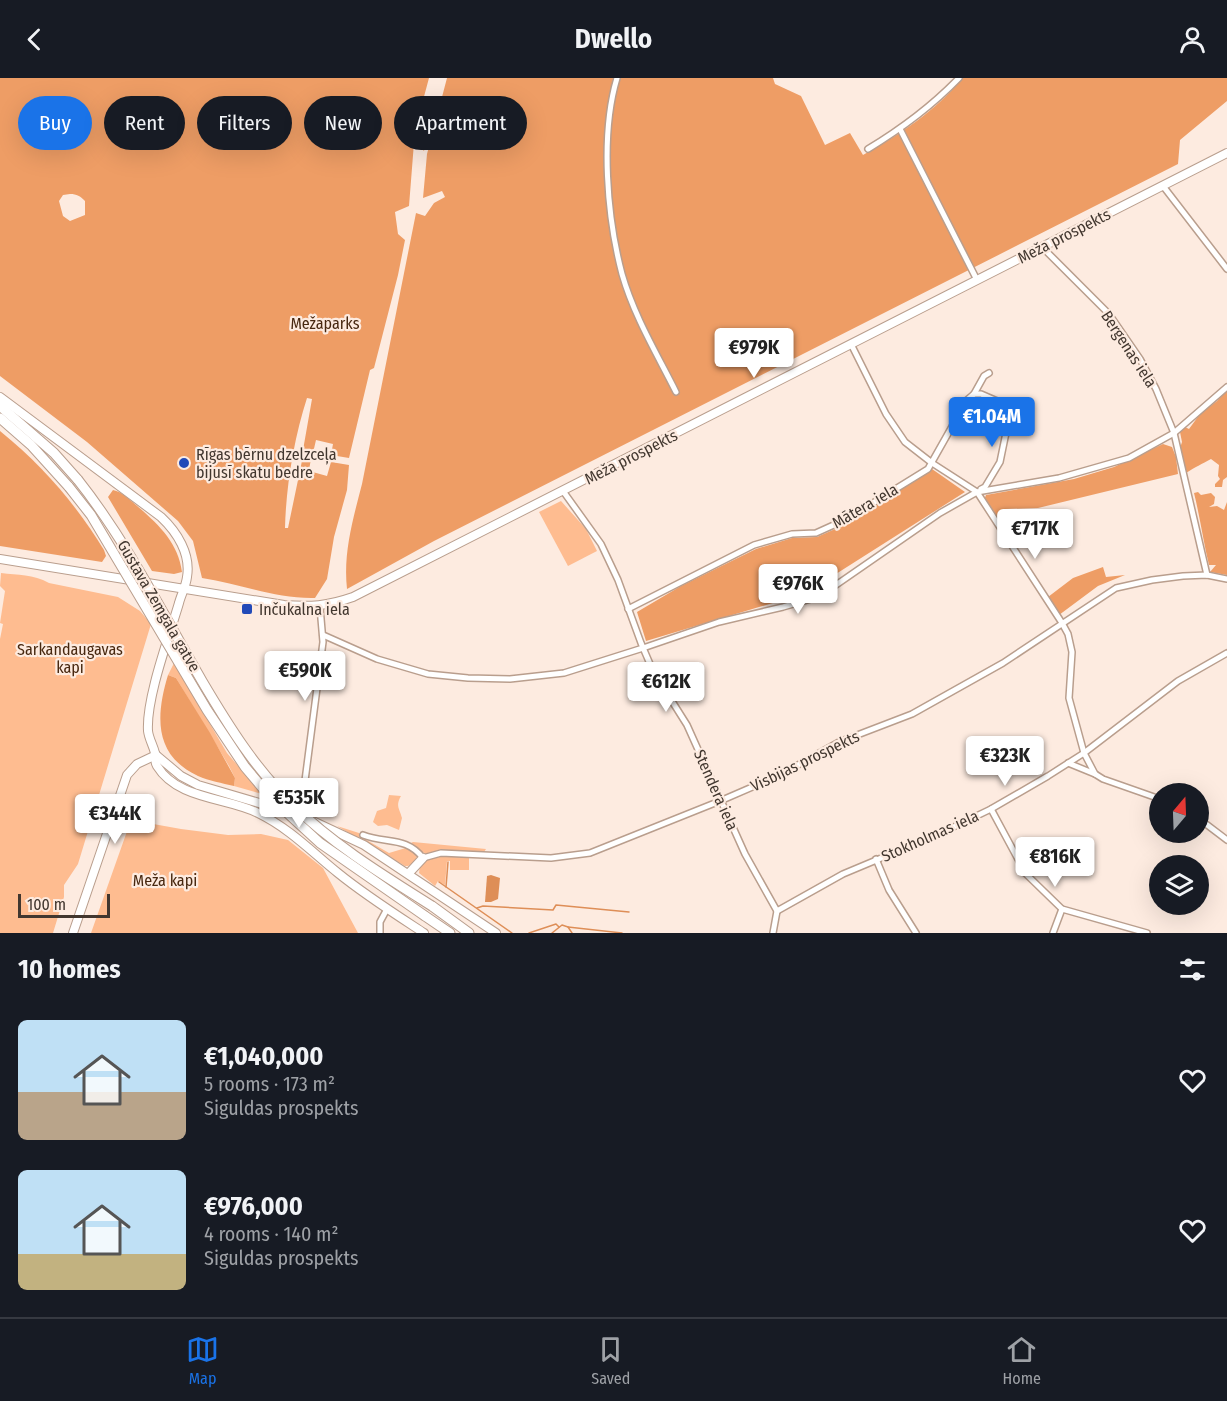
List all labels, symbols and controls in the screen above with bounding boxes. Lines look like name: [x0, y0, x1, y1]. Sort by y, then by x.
icon: back: [18, 23, 51, 56]
text: Dwello: [575, 23, 652, 55]
icon: person: [1176, 23, 1209, 56]
chip: Buy: [18, 96, 92, 150]
chip: Rent: [104, 96, 185, 150]
chip: Filters: [197, 96, 292, 150]
chip: New: [304, 96, 382, 150]
chip: Apartment: [394, 96, 527, 150]
street label: Meža prospekts: [1014, 204, 1114, 268]
street label: Bergenas iela: [1097, 307, 1161, 391]
park label: Mežaparks: [290, 314, 360, 333]
pin: €979K: [712, 328, 796, 379]
text: €979K: [729, 335, 779, 359]
pin: €1.04M: [943, 397, 1041, 448]
text: €1.04M: [963, 404, 1021, 428]
street label: Meža prospekts: [581, 425, 681, 489]
place label: Rīgas bērnu dzelzceļa bijusī skatu bedre: [196, 445, 337, 482]
marker: Rīgas bērnu dzelzceļa bijusī skatu bedre: [177, 456, 191, 470]
street label: Mātera iela: [829, 480, 901, 532]
pin: €717K: [993, 509, 1077, 560]
text: €717K: [1011, 516, 1059, 540]
street label: Gustava Zemgala gatve: [114, 537, 204, 675]
pin: €976K: [756, 564, 840, 615]
text: €976K: [773, 571, 823, 595]
place label: Inčukalna iela: [259, 600, 350, 619]
marker: Inčukalna iela: [240, 602, 254, 616]
park label: Sarkandaugavas kapi: [17, 640, 123, 677]
pin: €590K: [263, 651, 347, 702]
text: €590K: [278, 658, 332, 682]
pin: €612K: [624, 662, 708, 713]
text: €612K: [641, 669, 691, 693]
street label: Visbijas prospekts: [747, 726, 863, 796]
pin: €323K: [963, 736, 1047, 787]
text: €323K: [980, 743, 1030, 767]
street label: Stendera iela: [690, 747, 742, 833]
pin: €535K: [257, 778, 341, 829]
north arrow: [1149, 783, 1209, 843]
map controls: [1149, 783, 1209, 915]
text: €535K: [273, 785, 325, 809]
pin: €344K: [73, 794, 157, 845]
text: €344K: [89, 801, 141, 825]
street label: Stokholmas iela: [878, 806, 982, 866]
pin: €816K: [1013, 837, 1097, 888]
text: €816K: [1029, 844, 1081, 868]
button: layers: [1149, 855, 1209, 915]
park label: Meža kapi: [133, 871, 197, 890]
scale bar: [18, 891, 110, 918]
text: 100 m: [27, 895, 66, 914]
icon: filters: [1176, 953, 1209, 986]
text: 10 homes: [18, 954, 121, 985]
text: €1,040,000: [204, 1041, 324, 1072]
icon: home: [66, 1044, 138, 1116]
icon: heart: [1176, 1064, 1209, 1097]
text: 5 rooms · 173 m²: [204, 1072, 335, 1096]
text: Siguldas prospekts: [204, 1096, 358, 1120]
text: €976,000: [204, 1191, 303, 1222]
icon: home: [66, 1194, 138, 1266]
icon: heart: [1176, 1214, 1209, 1247]
text: 4 rooms · 140 m²: [204, 1222, 339, 1246]
text: Siguldas prospekts: [204, 1246, 358, 1270]
tab: Map: [186, 1333, 219, 1388]
tab: Saved: [591, 1333, 630, 1388]
tab: Home: [1003, 1333, 1041, 1388]

